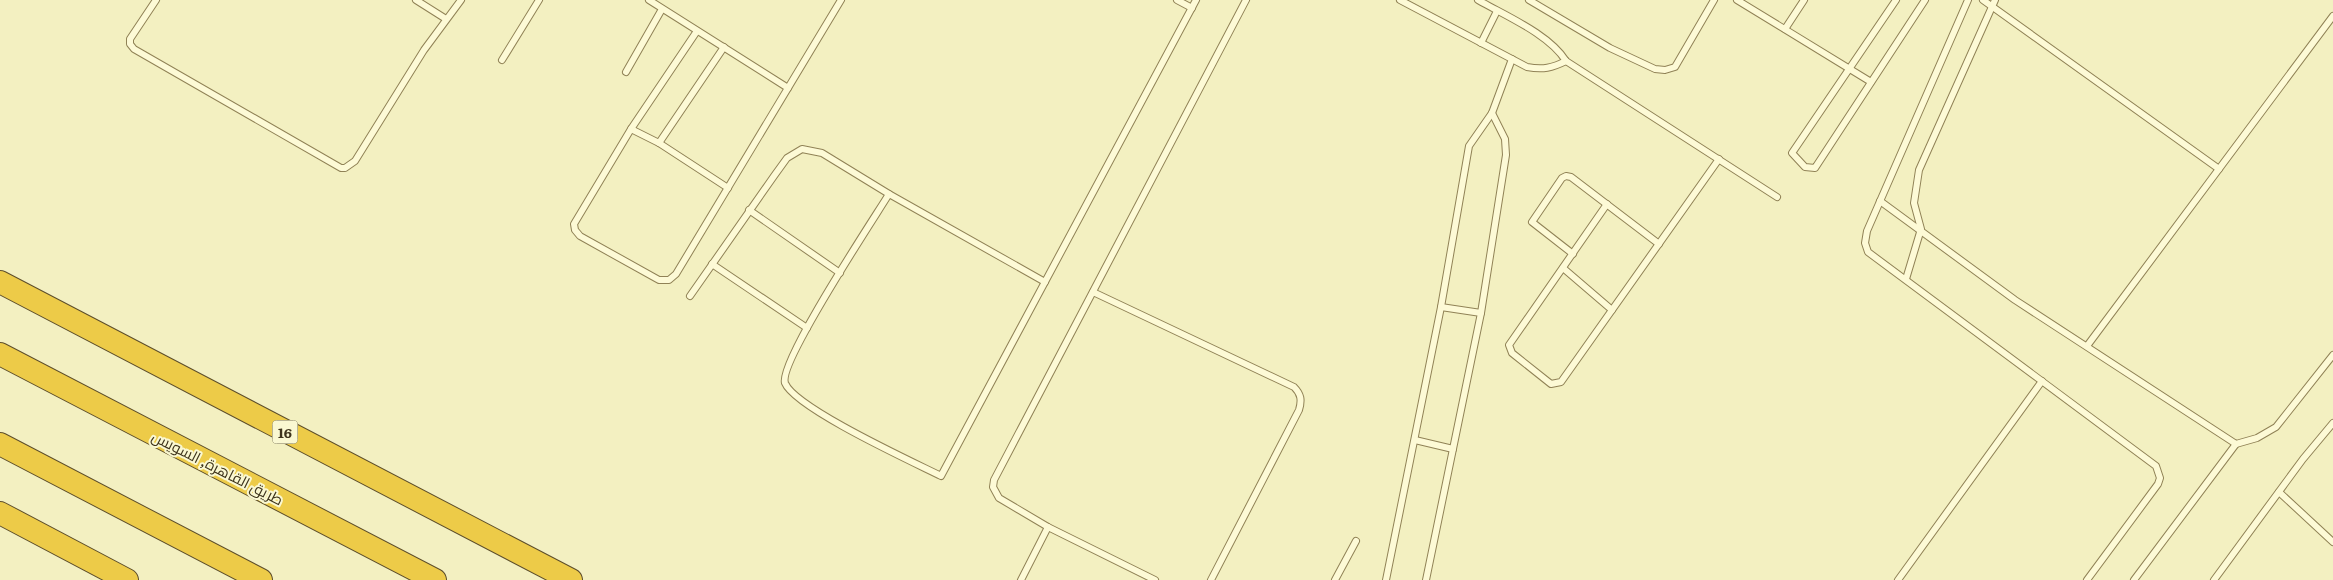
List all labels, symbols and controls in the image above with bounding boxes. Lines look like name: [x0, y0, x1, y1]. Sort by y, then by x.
road number: 16: [272, 421, 298, 444]
street label: طريق القاهرة, السويس: [148, 424, 288, 510]

